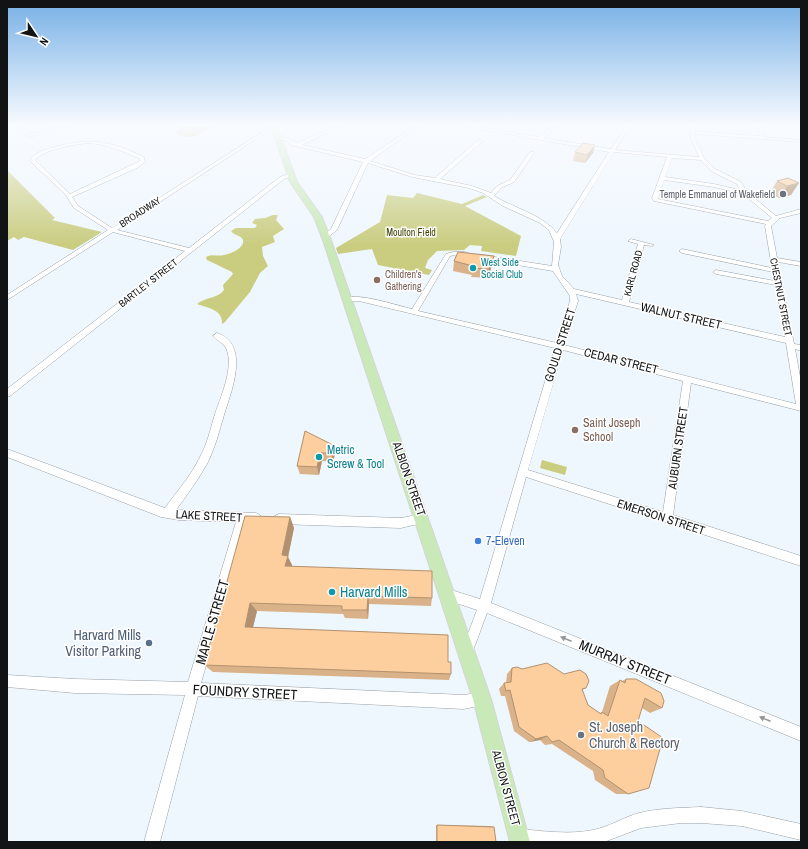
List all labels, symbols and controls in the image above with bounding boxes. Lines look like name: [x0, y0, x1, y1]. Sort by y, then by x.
north arrow: [16, 16, 56, 56]
text: N: [37, 35, 52, 48]
place label: Temple Emmanuel of Wakefield: [660, 188, 775, 201]
marker: Temple Emmanuel of Wakefield: [778, 189, 788, 199]
street label: BROADWAY: [117, 193, 164, 230]
park label: Moulton Field: [386, 226, 436, 239]
street label: KARL ROAD: [621, 248, 645, 297]
street label: BARTLEY STREET: [116, 256, 180, 310]
place label: West Side Social Club: [481, 256, 523, 281]
street label: CHESTNUT STREET: [767, 257, 795, 337]
marker: West Side Social Club: [468, 263, 478, 273]
place label: Children's Gathering: [385, 268, 422, 293]
marker: Children's Gathering: [372, 275, 382, 285]
street label: WALNUT STREET: [639, 299, 723, 333]
street label: GOULD STREET: [541, 306, 579, 384]
street label: CEDAR STREET: [582, 344, 660, 378]
street label: AUBURN STREET: [664, 406, 692, 491]
place label: Saint Joseph School: [583, 415, 640, 445]
marker: Saint Joseph School: [570, 425, 580, 435]
street label: ALBION STREET: [388, 439, 429, 518]
place label: Metric Screw & Tool: [327, 442, 384, 472]
marker: Metric Screw & Tool: [314, 452, 324, 462]
street label: EMERSON STREET: [615, 495, 707, 539]
street label: LAKE STREET: [175, 506, 243, 526]
place label: 7-Eleven: [486, 533, 525, 549]
marker: 7-Eleven: [473, 536, 483, 546]
street label: MAPLE STREET: [191, 578, 233, 666]
place label: Harvard Mills: [340, 583, 408, 601]
marker: Harvard Mills: [327, 587, 337, 597]
place label: Harvard Mills Visitor Parking: [65, 626, 142, 660]
one-way arrow: [560, 635, 572, 641]
street label: MURRAY STREET: [577, 635, 673, 689]
marker: Harvard Mills Visitor Parking: [144, 638, 154, 648]
street label: FOUNDRY STREET: [192, 680, 298, 704]
one-way arrow: [759, 716, 770, 722]
place label: St. Joseph Church & Rectory: [589, 718, 680, 752]
marker: St. Joseph Church & Rectory: [576, 730, 586, 740]
street label: ALBION STREET: [488, 747, 524, 828]

